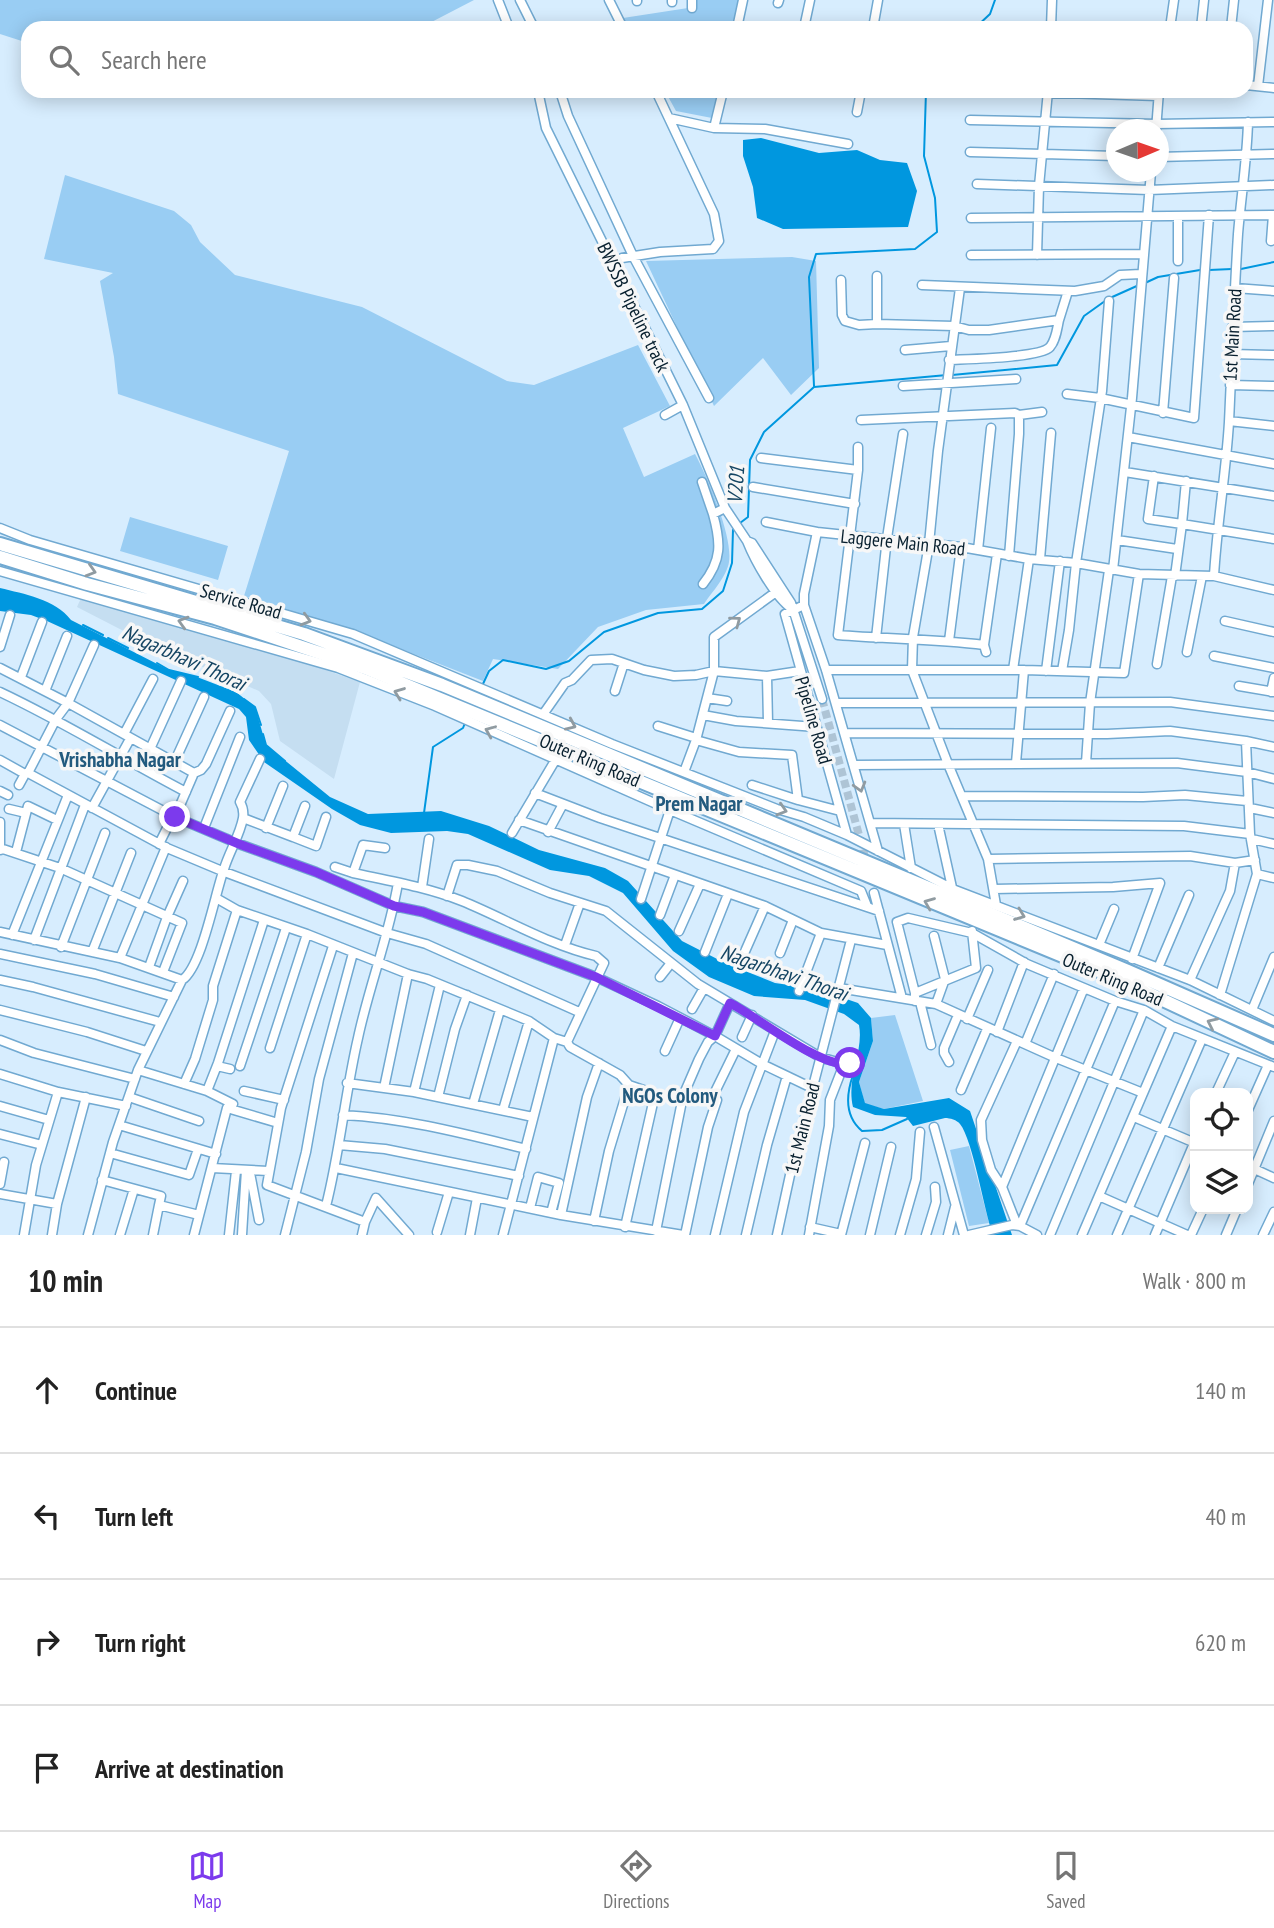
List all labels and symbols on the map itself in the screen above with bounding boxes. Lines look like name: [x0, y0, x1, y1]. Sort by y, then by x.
north arrow: [1106, 119, 1169, 182]
street label: BWSSB Pipeline track: [592, 239, 676, 376]
street label: 1st Main Road: [1218, 288, 1246, 382]
water label: V201: [721, 464, 750, 505]
street label: Laggere Main Road: [839, 524, 967, 560]
one-way arrow: [84, 562, 96, 577]
street label: Service Road: [198, 578, 284, 624]
one-way arrow: [300, 612, 312, 627]
one-way arrow: [178, 616, 190, 630]
one-way arrow: [728, 617, 741, 629]
water label: Nagarbhavi Thorai: [118, 618, 253, 698]
street label: Pipeline Road: [790, 673, 838, 767]
one-way arrow: [394, 687, 406, 701]
one-way arrow: [563, 717, 576, 731]
one-way arrow: [485, 726, 497, 740]
street label: Outer Ring Road: [536, 728, 644, 792]
district label: Vrishabha Nagar: [58, 746, 182, 773]
one-way arrow: [852, 781, 867, 793]
district label: Prem Nagar: [655, 790, 743, 817]
route end: [159, 801, 190, 832]
one-way arrow: [775, 802, 787, 816]
one-way arrow: [923, 897, 935, 911]
one-way arrow: [1013, 906, 1025, 920]
water label: Nagarbhavi Thorai: [717, 938, 854, 1008]
street label: Outer Ring Road: [1059, 947, 1167, 1011]
one-way arrow: [1207, 1018, 1219, 1032]
route start: [834, 1047, 865, 1078]
street label: 1st Main Road: [779, 1080, 825, 1176]
district label: NGOs Colony: [622, 1082, 718, 1109]

